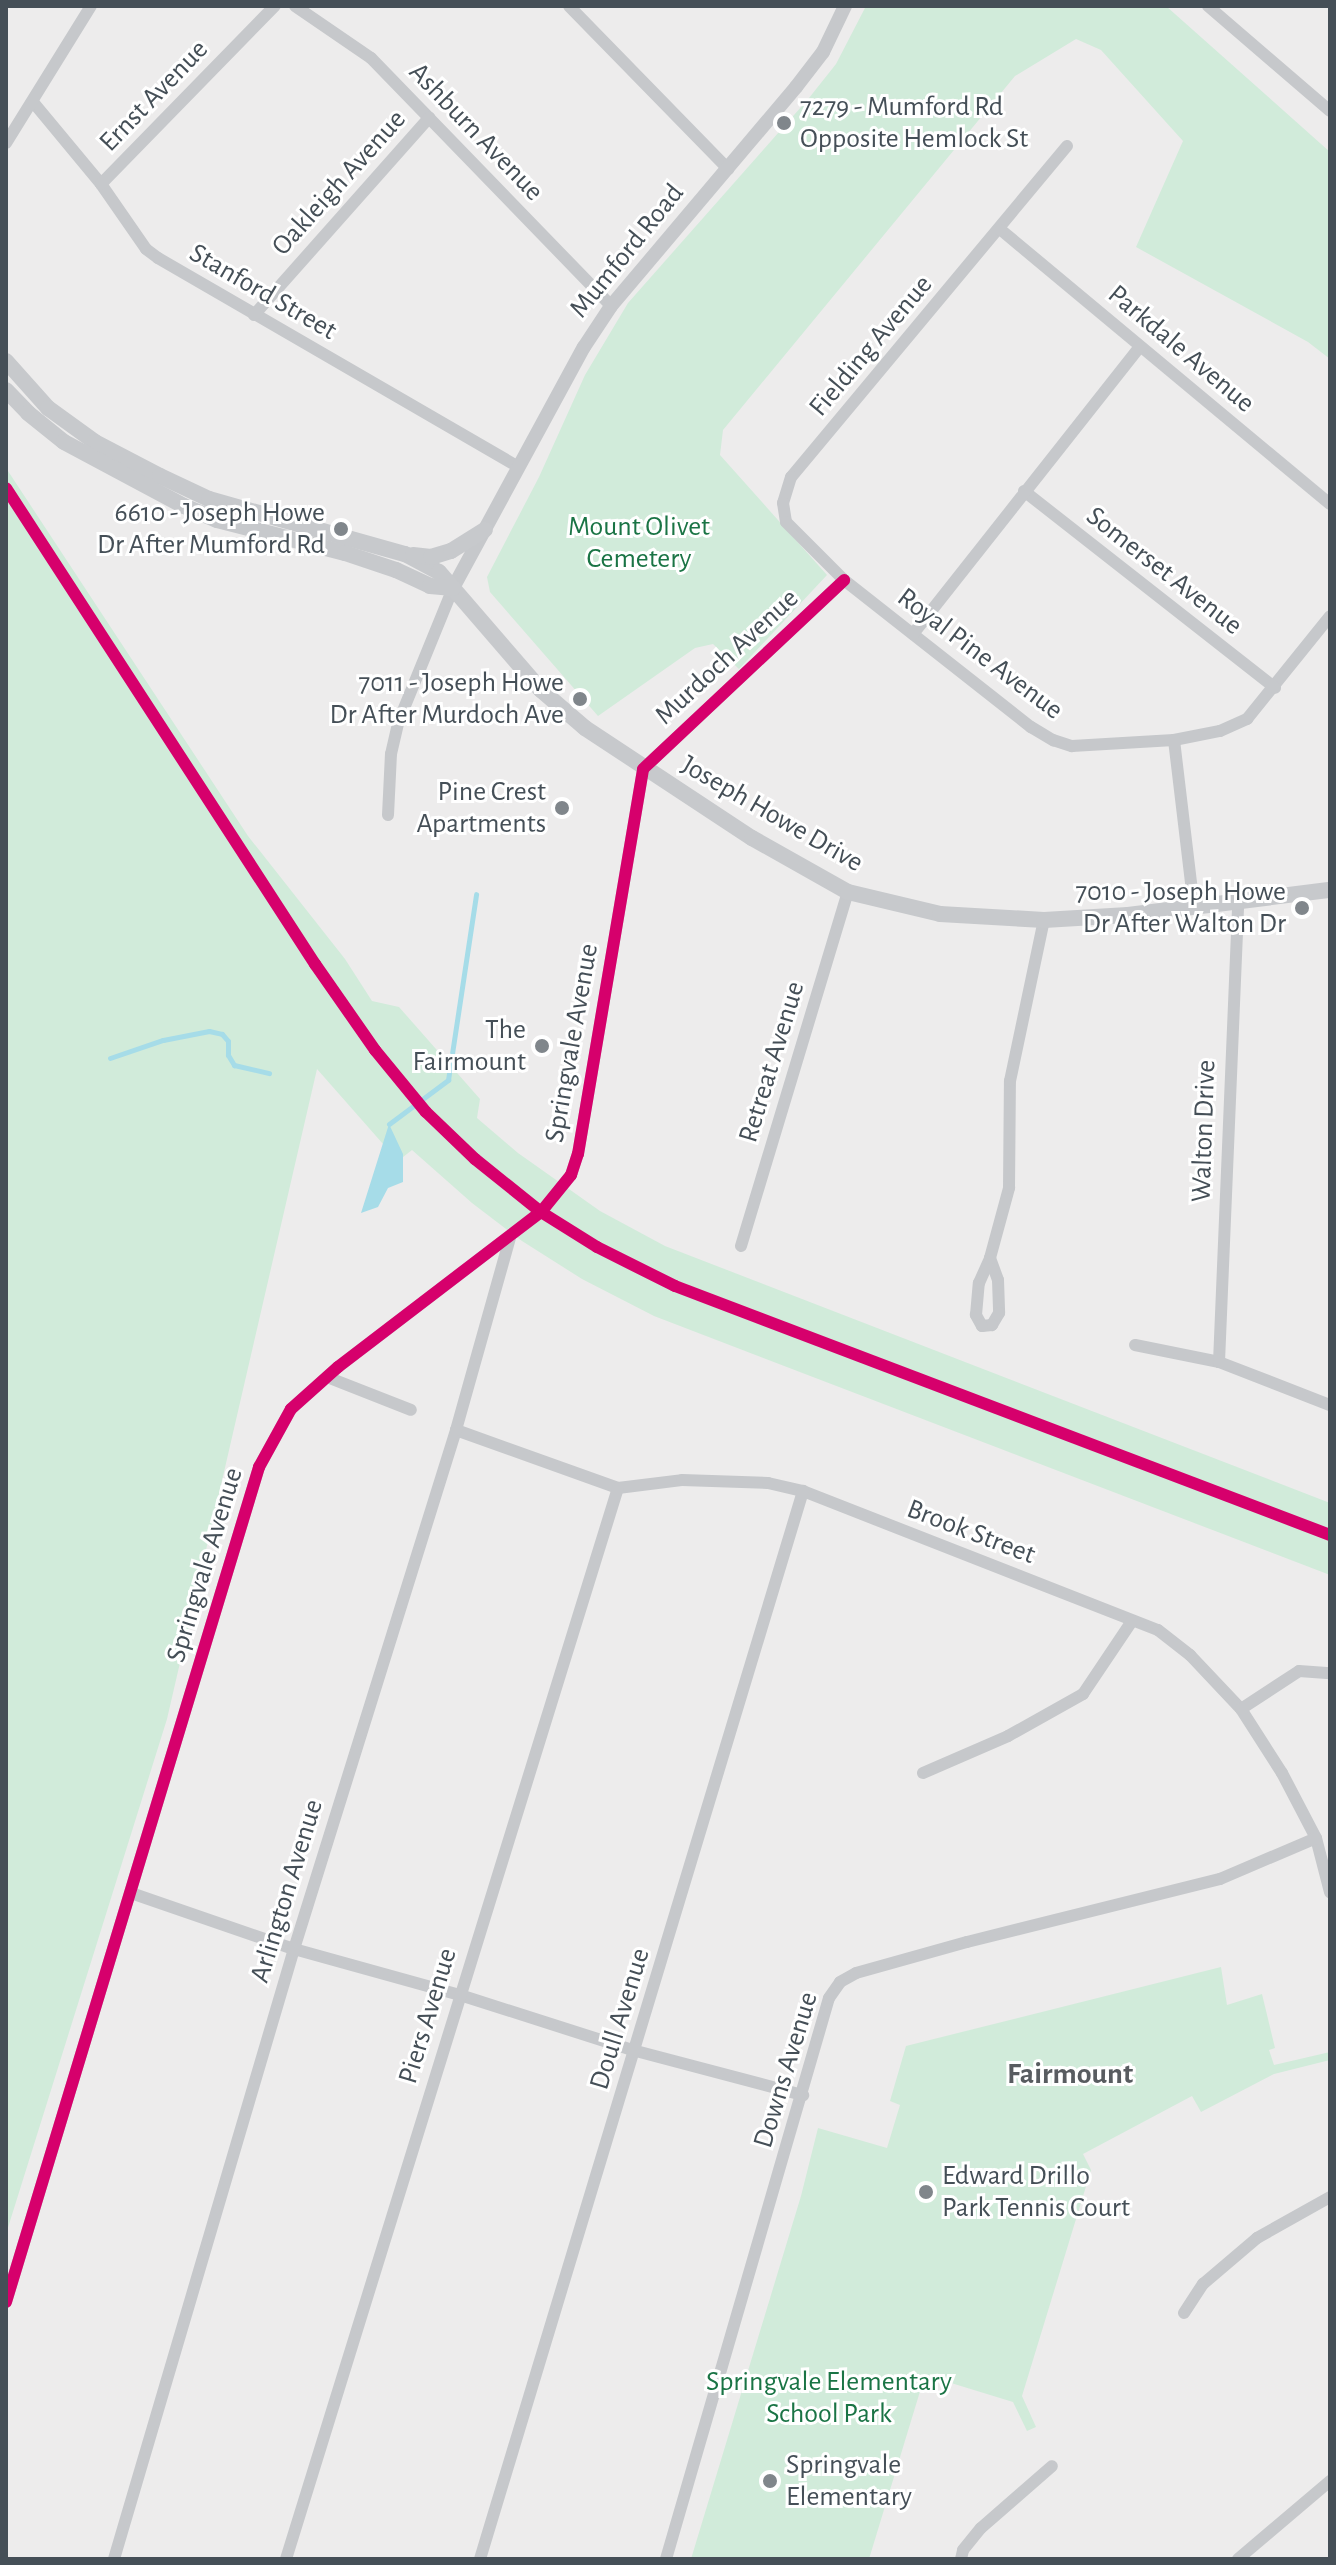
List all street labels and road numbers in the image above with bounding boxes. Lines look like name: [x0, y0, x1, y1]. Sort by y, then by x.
street label: Ernst Avenue: [93, 33, 215, 159]
street label: Ashburn Avenue: [402, 56, 550, 208]
street label: Oakleigh Avenue: [265, 103, 413, 263]
street label: Mumford Road: [563, 177, 691, 325]
street label: Stanford Street: [183, 236, 343, 348]
street label: Fielding Avenue: [802, 268, 940, 424]
street label: Parkdale Avenue: [1101, 278, 1261, 420]
street label: Somerset Avenue: [1079, 500, 1249, 642]
street label: Royal Pine Avenue: [891, 581, 1069, 727]
street label: Murdoch Avenue: [648, 582, 806, 732]
street label: Joseph Howe Drive: [675, 748, 869, 880]
street label: Springvale Avenue: [538, 941, 606, 1145]
street label: Retreat Avenue: [732, 978, 812, 1146]
street label: Walton Drive: [1185, 1059, 1223, 1203]
street label: Springvale Avenue: [159, 1464, 251, 1666]
street label: Brook Street: [902, 1492, 1040, 1572]
street label: Arlington Avenue: [243, 1796, 331, 1986]
street label: Piers Avenue: [391, 1944, 465, 2088]
street label: Doull Avenue: [583, 1944, 657, 2094]
street label: Downs Avenue: [746, 1988, 826, 2152]

